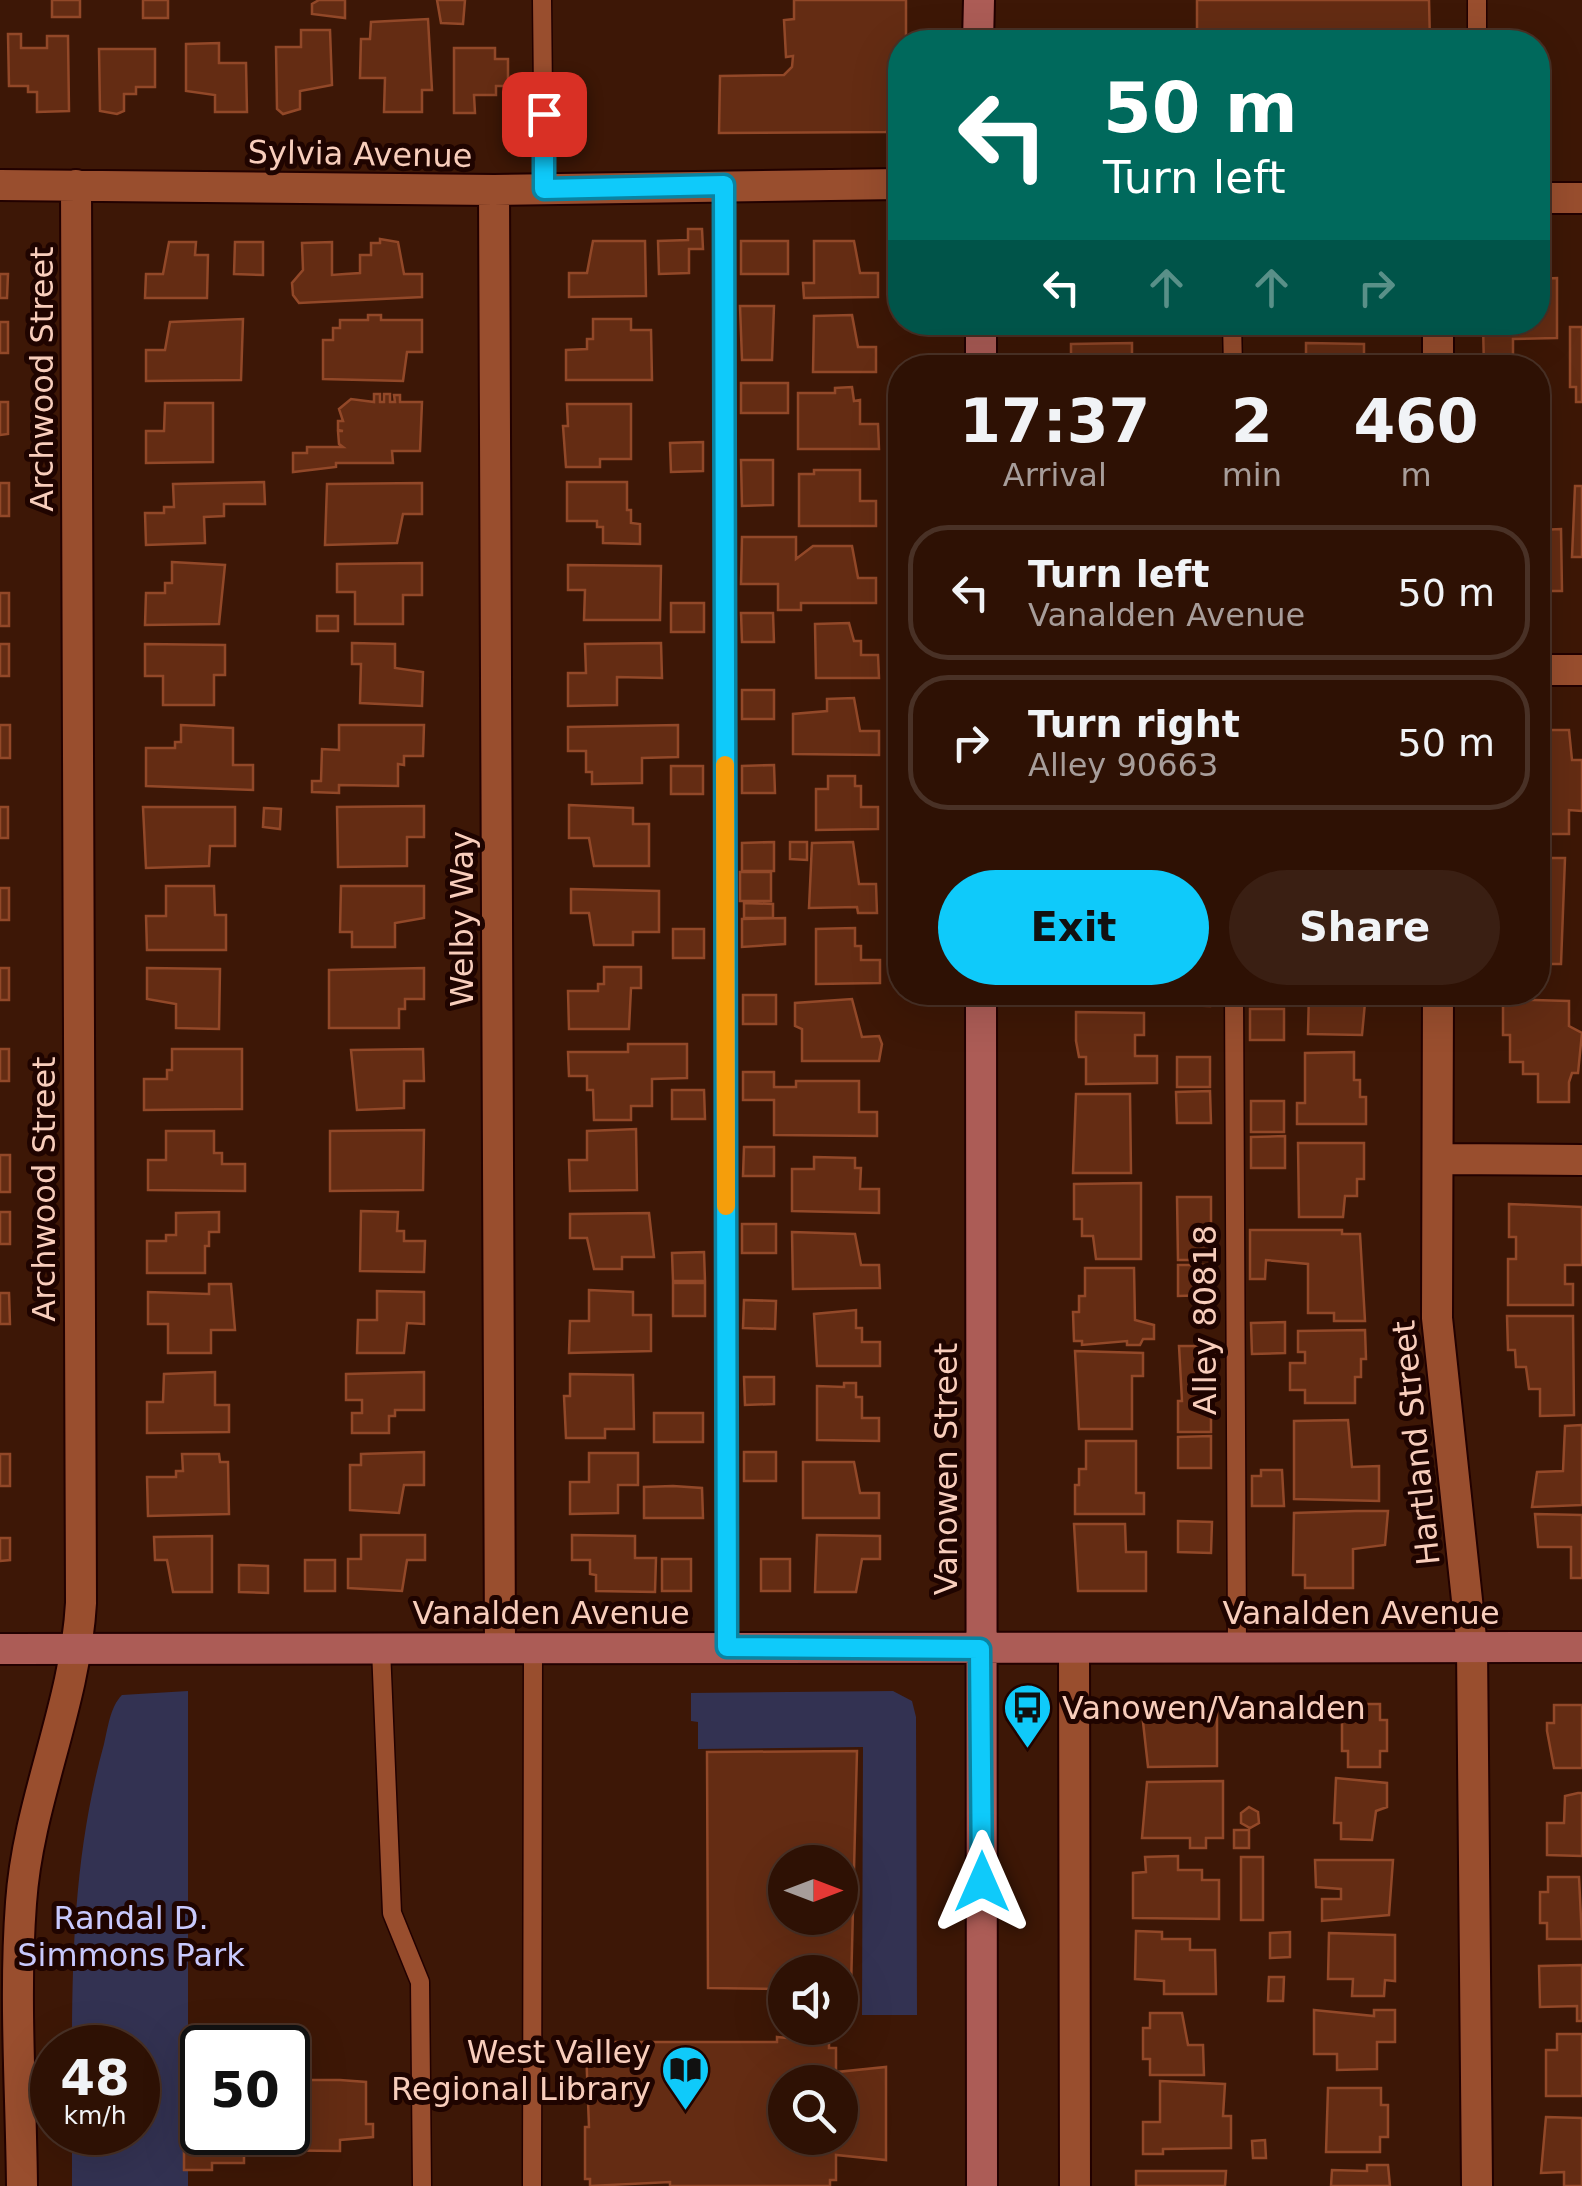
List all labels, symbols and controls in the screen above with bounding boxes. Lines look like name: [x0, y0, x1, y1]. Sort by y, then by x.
text: 50 m: [1103, 67, 1298, 149]
icon: left: [938, 70, 1068, 200]
pin: [502, 72, 587, 157]
icon: arrive: [517, 87, 572, 142]
street label: Sylvia Avenue: [247, 133, 473, 175]
text: Turn left: [1103, 151, 1286, 204]
street label: Archwood Street: [23, 246, 61, 512]
icon: left: [1034, 260, 1089, 315]
icon: ahead: [1139, 260, 1194, 315]
icon: ahead: [1244, 260, 1299, 315]
icon: right: [1349, 260, 1404, 315]
text: 17:37: [959, 386, 1150, 456]
text: 2: [1231, 386, 1273, 456]
text: 460: [1353, 386, 1479, 456]
text: Arrival: [1003, 456, 1107, 494]
text: min: [1222, 456, 1282, 494]
text: m: [1400, 456, 1432, 494]
text: Turn left: [1028, 552, 1209, 596]
icon: left: [943, 565, 998, 620]
text: 50 m: [1398, 571, 1495, 615]
text: Vanalden Avenue: [1028, 596, 1305, 634]
text: Turn right: [1028, 702, 1240, 746]
icon: right: [943, 715, 998, 770]
text: 50 m: [1398, 721, 1495, 765]
text: Alley 90663: [1028, 746, 1218, 784]
street label: Welby Way: [443, 831, 481, 1007]
button: Exit: [938, 870, 1209, 985]
button: Share: [1229, 870, 1500, 985]
street label: Archwood Street: [25, 1056, 63, 1322]
street label: Alley 80818: [1186, 1225, 1224, 1415]
street label: Hartland Street: [1384, 1319, 1448, 1567]
street label: Vanowen Street: [927, 1343, 965, 1595]
street label: Vanalden Avenue: [412, 1594, 690, 1632]
street label: Vanalden Avenue: [1222, 1594, 1500, 1632]
bus stop icon: Vanowen/Vanalden: [1001, 1682, 1053, 1750]
place label: Vanowen/Vanalden: [1062, 1689, 1366, 1727]
position arrow: [930, 1830, 1034, 1934]
north arrow: [768, 1845, 858, 1935]
map controls: [768, 1845, 858, 2155]
park label: Randal D. Simmons Park: [17, 1899, 245, 1974]
button: sound: [768, 1955, 858, 2045]
speed limit sign: 50: [180, 2025, 310, 2155]
place label: West Valley Regional Library: [391, 2033, 651, 2108]
library icon: West Valley Regional Library: [660, 2044, 712, 2112]
text: 48: [60, 2049, 130, 2107]
button: search: [768, 2065, 858, 2155]
text: km/h: [63, 2101, 127, 2130]

